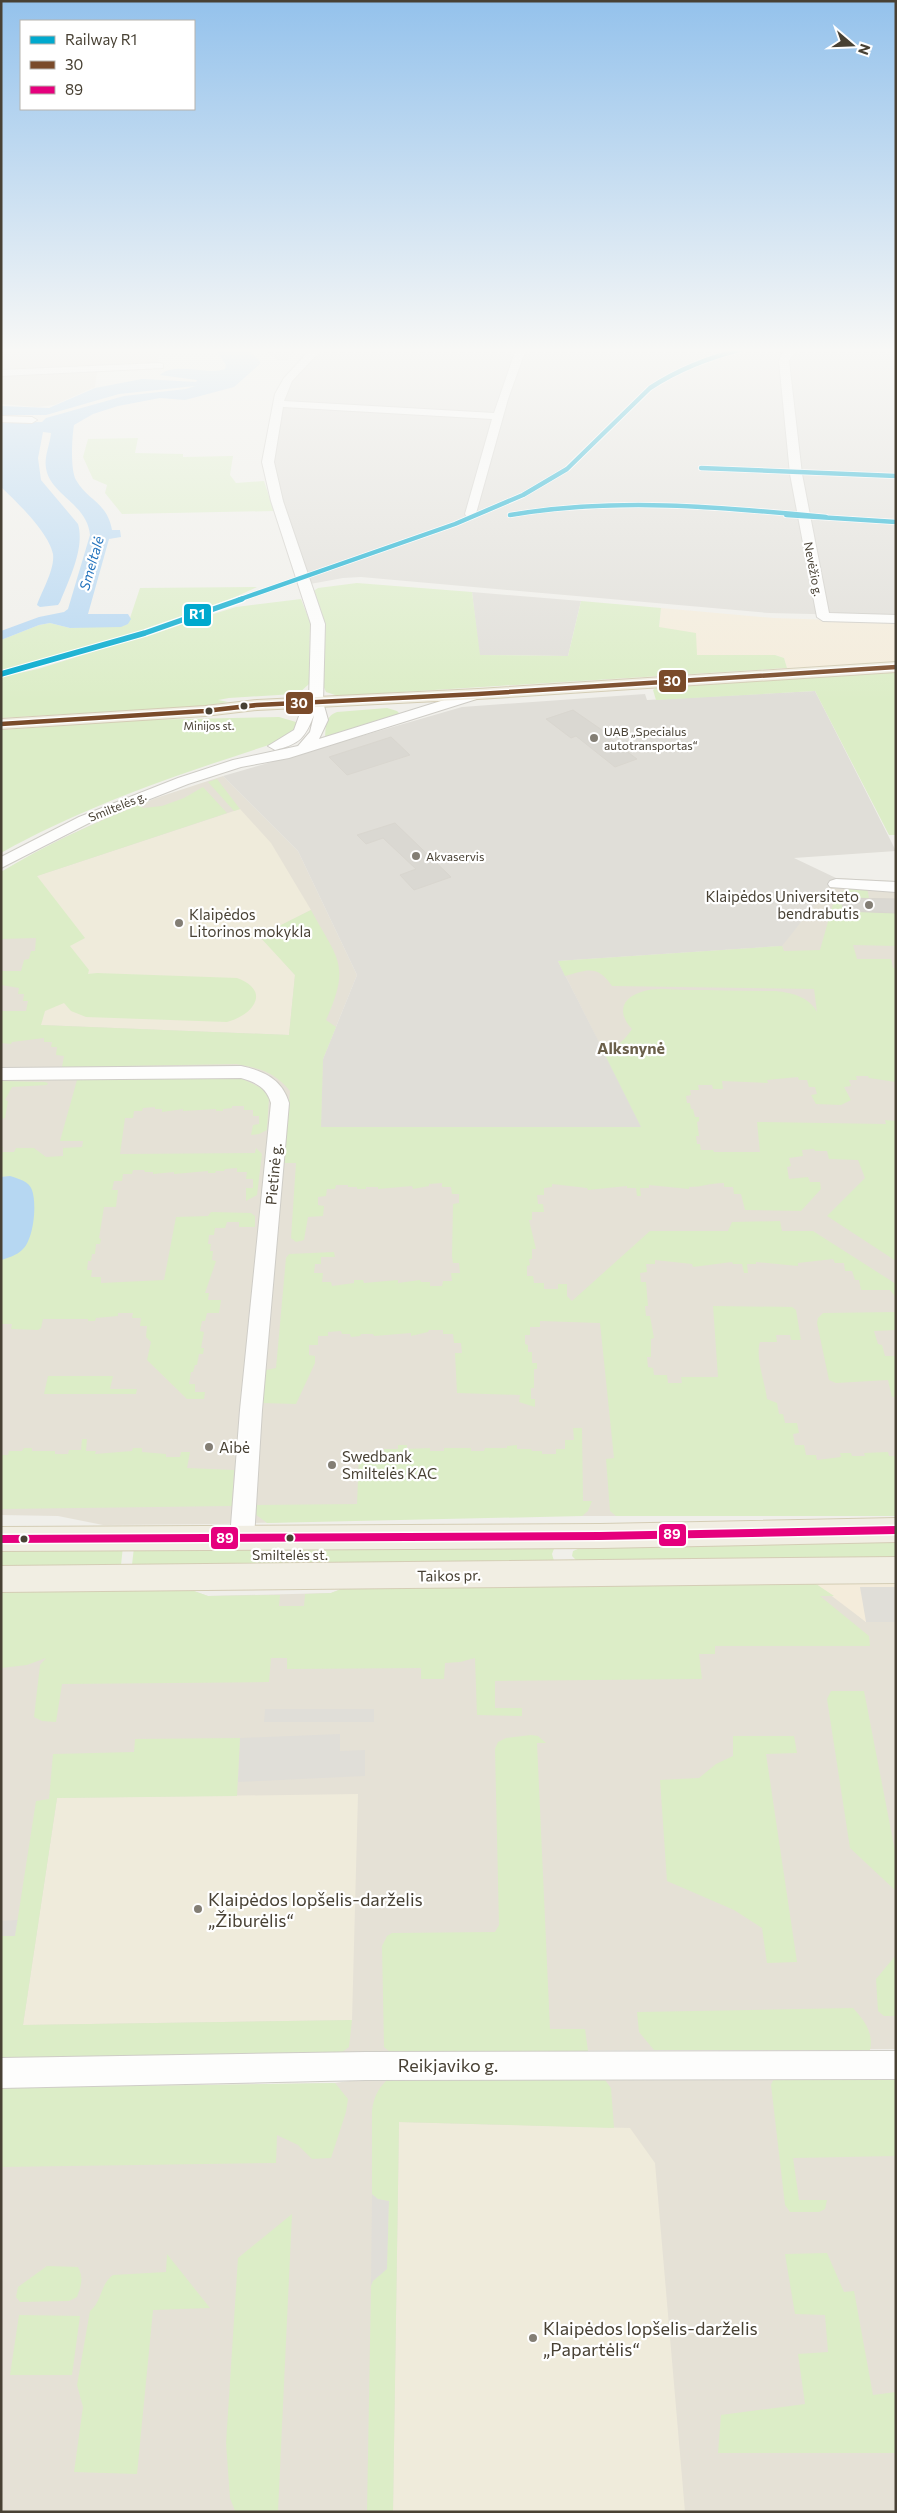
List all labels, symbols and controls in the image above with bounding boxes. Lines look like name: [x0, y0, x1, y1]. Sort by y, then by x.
legend: [20, 20, 195, 110]
north arrow: [827, 20, 877, 70]
text: Railway R1: [65, 30, 137, 48]
text: N: [855, 42, 875, 57]
text: 30: [65, 55, 83, 73]
text: 89: [65, 80, 83, 98]
water label: Smeltalė: [75, 533, 107, 592]
street label: Nevėžio g.: [802, 540, 826, 598]
line badge: R1: [183, 603, 212, 627]
text: R1: [189, 605, 205, 622]
line badge: 30: [658, 669, 687, 693]
text: 30: [663, 672, 681, 689]
line badge: 30: [285, 691, 314, 715]
text: 30: [290, 694, 308, 711]
unlabelled marker: [239, 701, 249, 711]
marker: Minijos st.: [204, 706, 214, 716]
place label: Minijos st.: [184, 719, 235, 732]
place label: UAB „Specialus autotransportas“: [604, 724, 698, 752]
marker: UAB „Specialus autotransportas“: [588, 732, 600, 744]
street label: Smiltelės g.: [86, 788, 148, 824]
place label: Akvaservis: [426, 849, 484, 863]
marker: Akvaservis: [410, 850, 422, 862]
place label: Klaipėdos Universiteto bendrabutis: [705, 887, 859, 922]
marker: Klaipėdos Universiteto bendrabutis: [863, 899, 875, 911]
place label: Klaipėdos Litorinos mokykla: [189, 905, 311, 940]
marker: Klaipėdos Litorinos mokykla: [173, 917, 185, 929]
district label: Alksnynė: [597, 1038, 665, 1057]
street label: Pietinė g.: [261, 1142, 285, 1206]
place label: Aibė: [219, 1438, 250, 1456]
marker: Aibė: [203, 1441, 215, 1453]
place label: Swedbank Smiltelės KAC: [342, 1447, 437, 1482]
marker: Swedbank Smiltelės KAC: [326, 1459, 338, 1471]
line badge: 89: [658, 1523, 687, 1547]
text: 89: [663, 1525, 681, 1542]
line badge: 89: [210, 1526, 239, 1550]
text: 89: [216, 1529, 234, 1546]
marker: Smiltelės st.: [285, 1533, 295, 1543]
unlabelled marker: [19, 1534, 29, 1544]
place label: Smiltelės st.: [252, 1546, 328, 1563]
street label: Taikos pr.: [417, 1565, 481, 1585]
place label: Klaipėdos lopšelis-darželis „Žiburėlis“: [208, 1888, 423, 1931]
marker: Klaipėdos lopšelis-darželis „Žiburėlis“: [192, 1903, 204, 1915]
street label: Reikjaviko g.: [398, 2054, 498, 2076]
place label: Klaipėdos lopšelis-darželis „Papartėlis“: [543, 2317, 758, 2360]
marker: Klaipėdos lopšelis-darželis „Papartėlis“: [527, 2332, 539, 2344]

